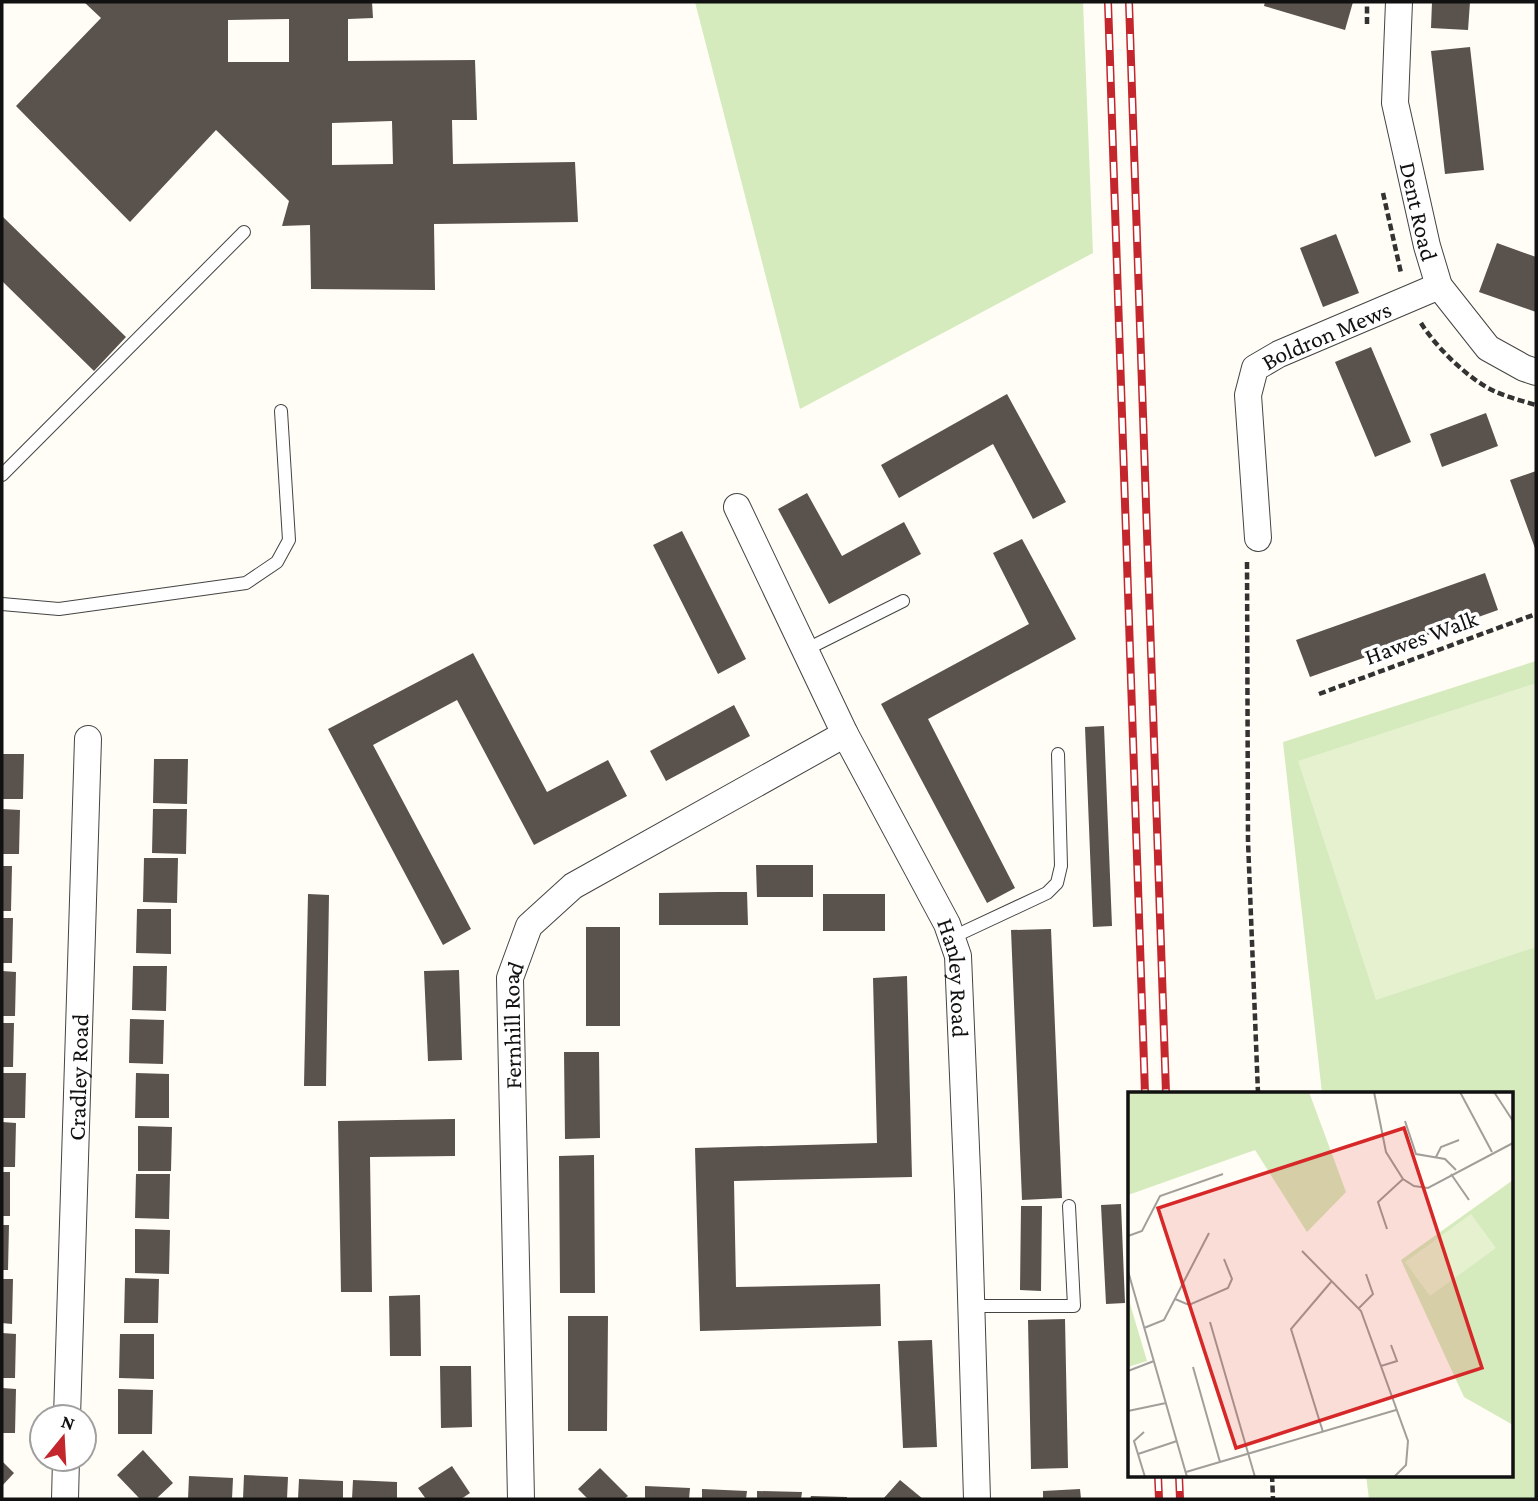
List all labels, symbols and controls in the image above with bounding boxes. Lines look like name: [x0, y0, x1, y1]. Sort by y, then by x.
street label: Dent Road: [1395, 159, 1444, 264]
street label: Boldron Mews: [1256, 295, 1395, 375]
street label: Hawes Walk: [1361, 604, 1482, 670]
street label: Hanley Road: [932, 914, 975, 1038]
street label: Fernhill Road: [496, 957, 529, 1089]
street label: Cradley Road: [62, 1013, 93, 1141]
inset map: [1128, 1092, 1514, 1476]
north arrow: [28, 1403, 98, 1473]
text: N: [59, 1410, 78, 1434]

